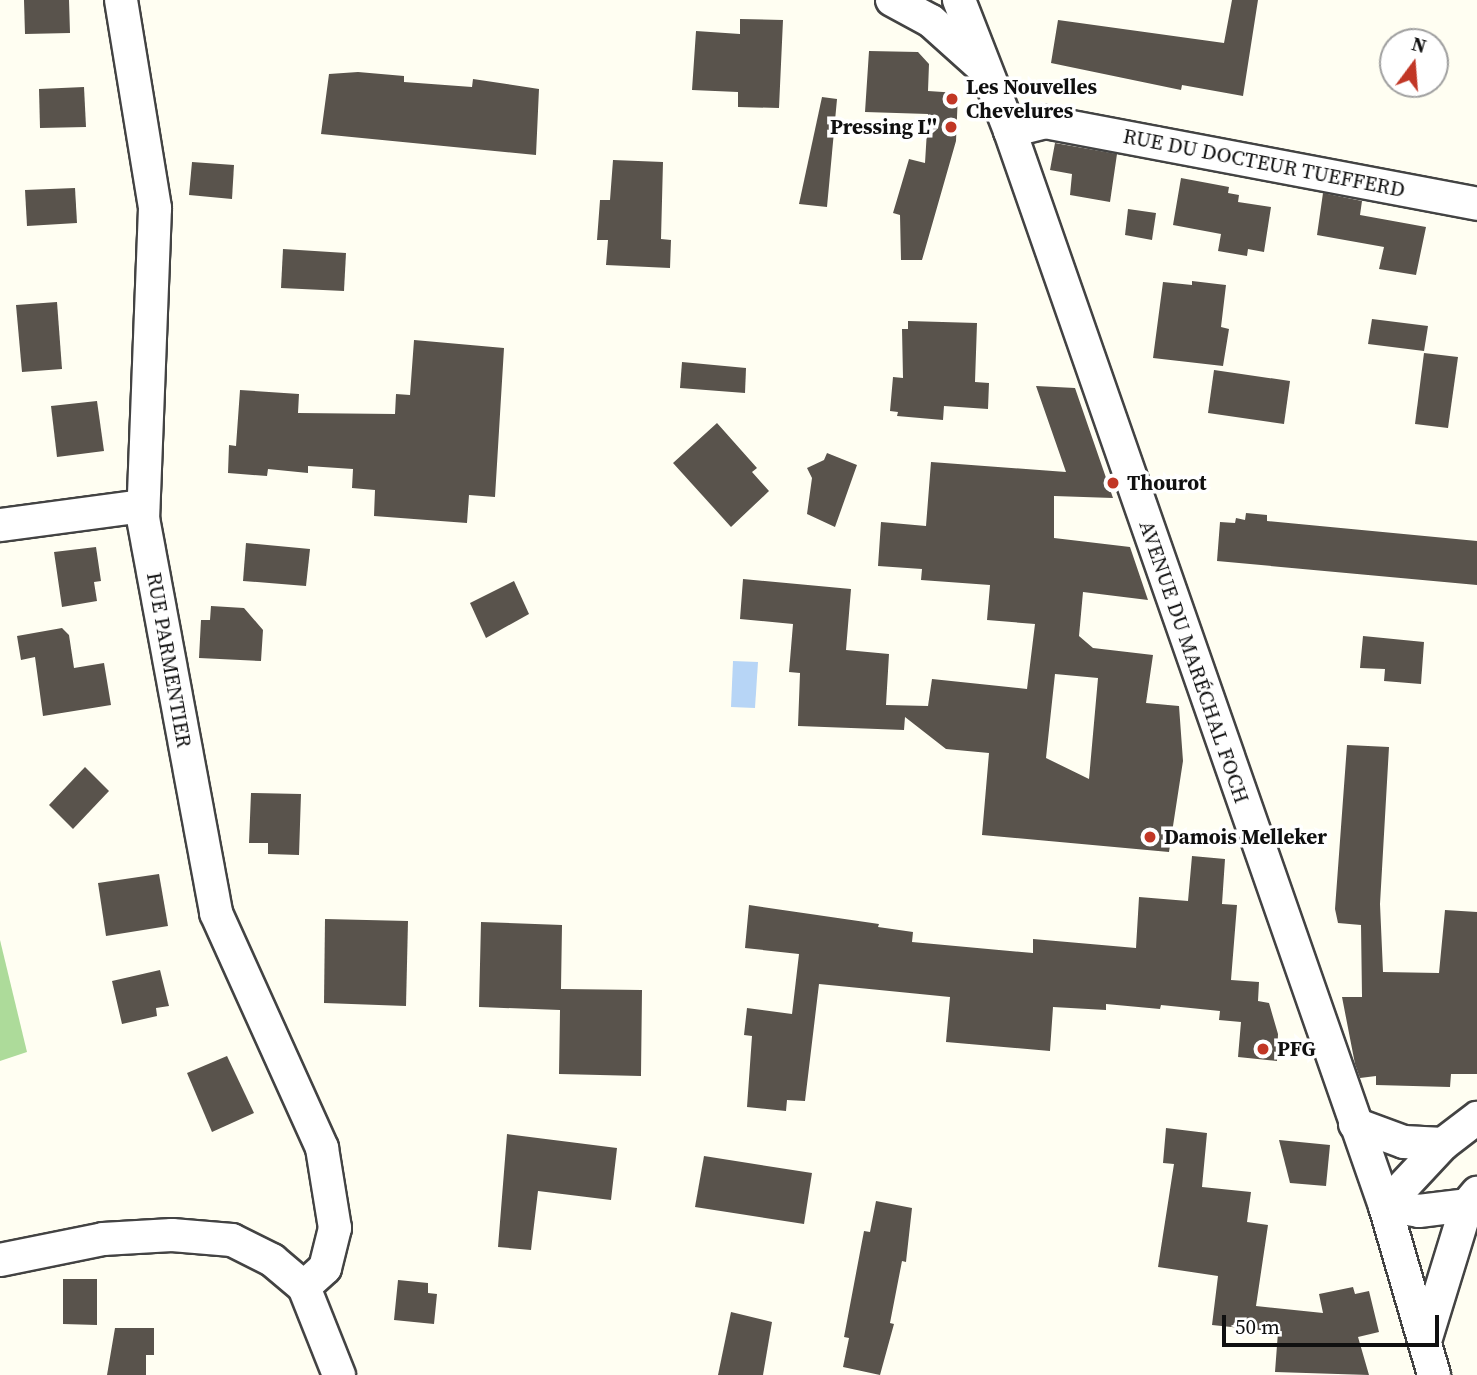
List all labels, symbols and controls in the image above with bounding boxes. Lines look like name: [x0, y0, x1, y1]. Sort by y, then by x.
north arrow: [1379, 28, 1449, 98]
text: N: [1409, 30, 1429, 59]
place label: Les Nouvelles Chevelures: [966, 74, 1097, 124]
marker: Les Nouvelles Chevelures: [944, 91, 960, 107]
place label: Pressing L'': [830, 114, 937, 140]
marker: Pressing L'': [943, 119, 959, 135]
street label: RUE DU DOCTEUR TUEFFERD: [1121, 123, 1407, 203]
place label: Thourot: [1127, 470, 1207, 496]
marker: Thourot: [1105, 475, 1121, 491]
street label: AVENUE DU MARÉCHAL FOCH: [1134, 517, 1254, 807]
street label: RUE PARMENTIER: [141, 570, 197, 750]
place label: Damois Melleker: [1164, 824, 1327, 850]
marker: Damois Melleker: [1142, 829, 1158, 845]
place label: PFG: [1277, 1036, 1316, 1062]
marker: PFG: [1255, 1041, 1271, 1057]
scale bar: [1225, 1302, 1442, 1346]
text: 50 m: [1235, 1312, 1280, 1341]

